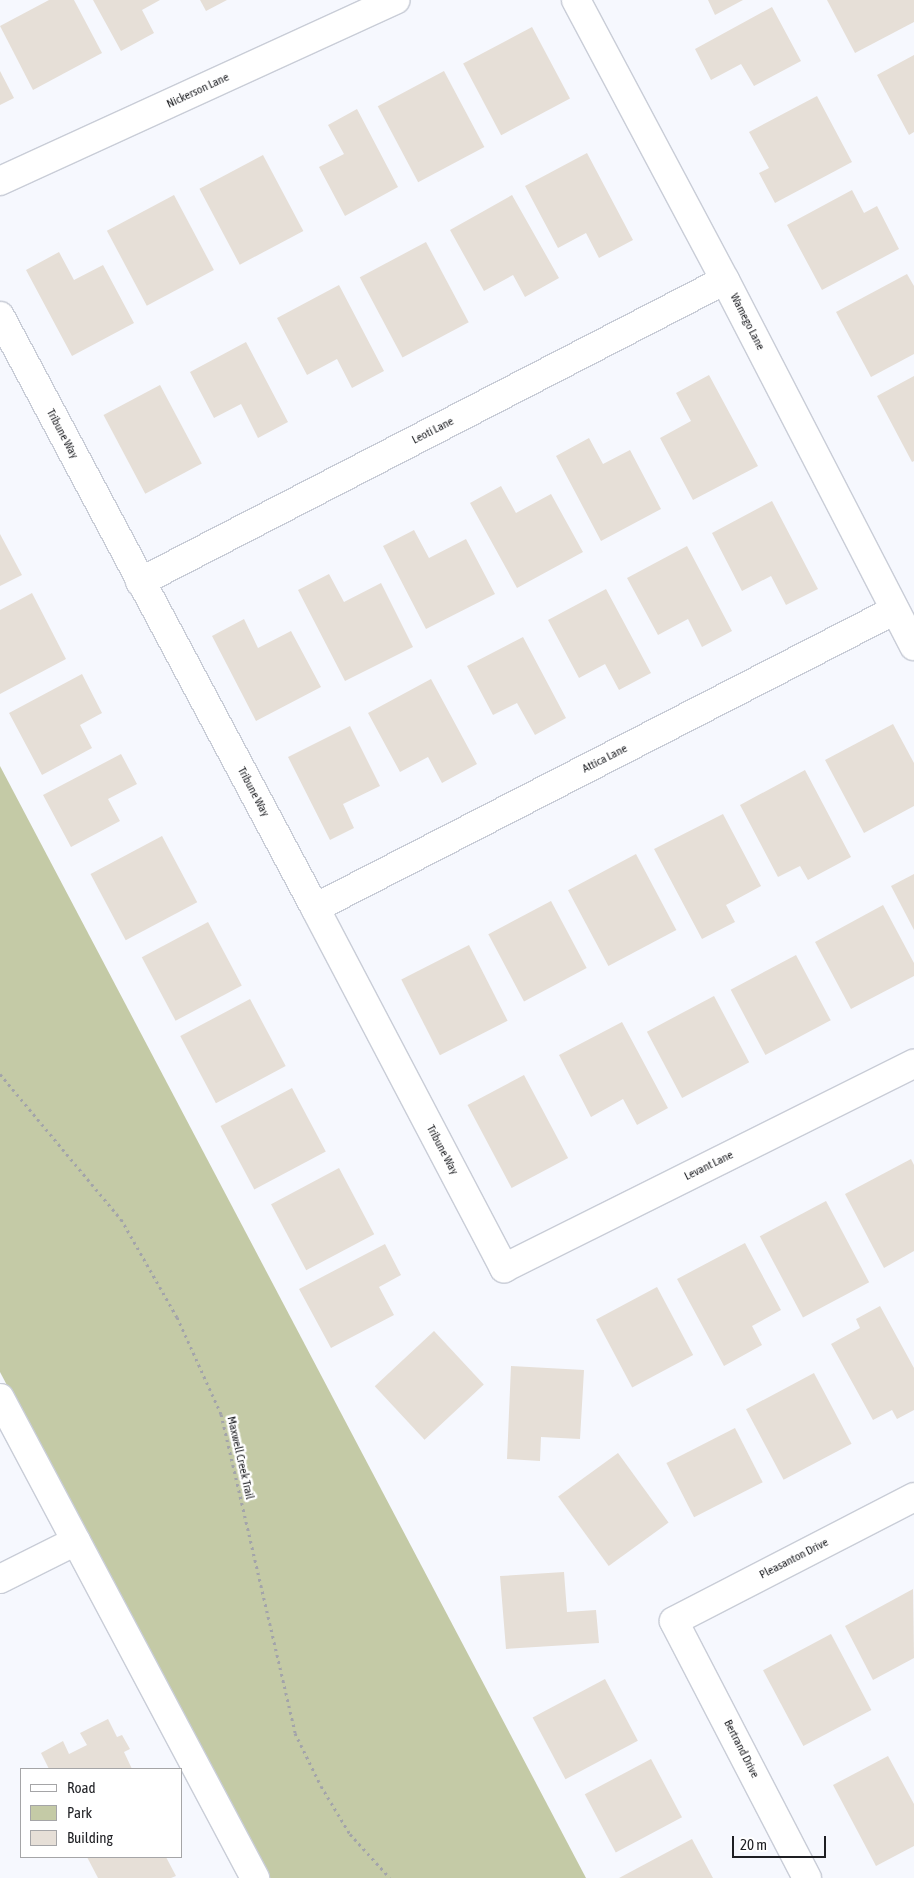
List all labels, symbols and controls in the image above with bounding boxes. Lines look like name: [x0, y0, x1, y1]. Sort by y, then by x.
street label: Nickerson Lane: [165, 70, 231, 112]
street label: Wamego Lane: [727, 291, 767, 353]
street label: Tribune Way: [43, 407, 81, 461]
street label: Leoti Lane: [410, 414, 456, 448]
street label: Attica Lane: [580, 742, 630, 776]
street label: Tribune Way: [234, 765, 272, 819]
street label: Tribune Way: [423, 1123, 461, 1177]
street label: Levant Lane: [682, 1148, 736, 1184]
street label: Maxwell Creek Trail: [223, 1415, 257, 1501]
street label: Pleasanton Drive: [757, 1535, 831, 1583]
street label: Bertrand Drive: [720, 1718, 762, 1780]
legend: [20, 1768, 182, 1858]
text: Road: [67, 1779, 96, 1796]
text: Park: [67, 1804, 92, 1821]
scale bar: [734, 1826, 828, 1858]
text: Building: [67, 1829, 113, 1846]
text: 20 m: [740, 1836, 767, 1853]

